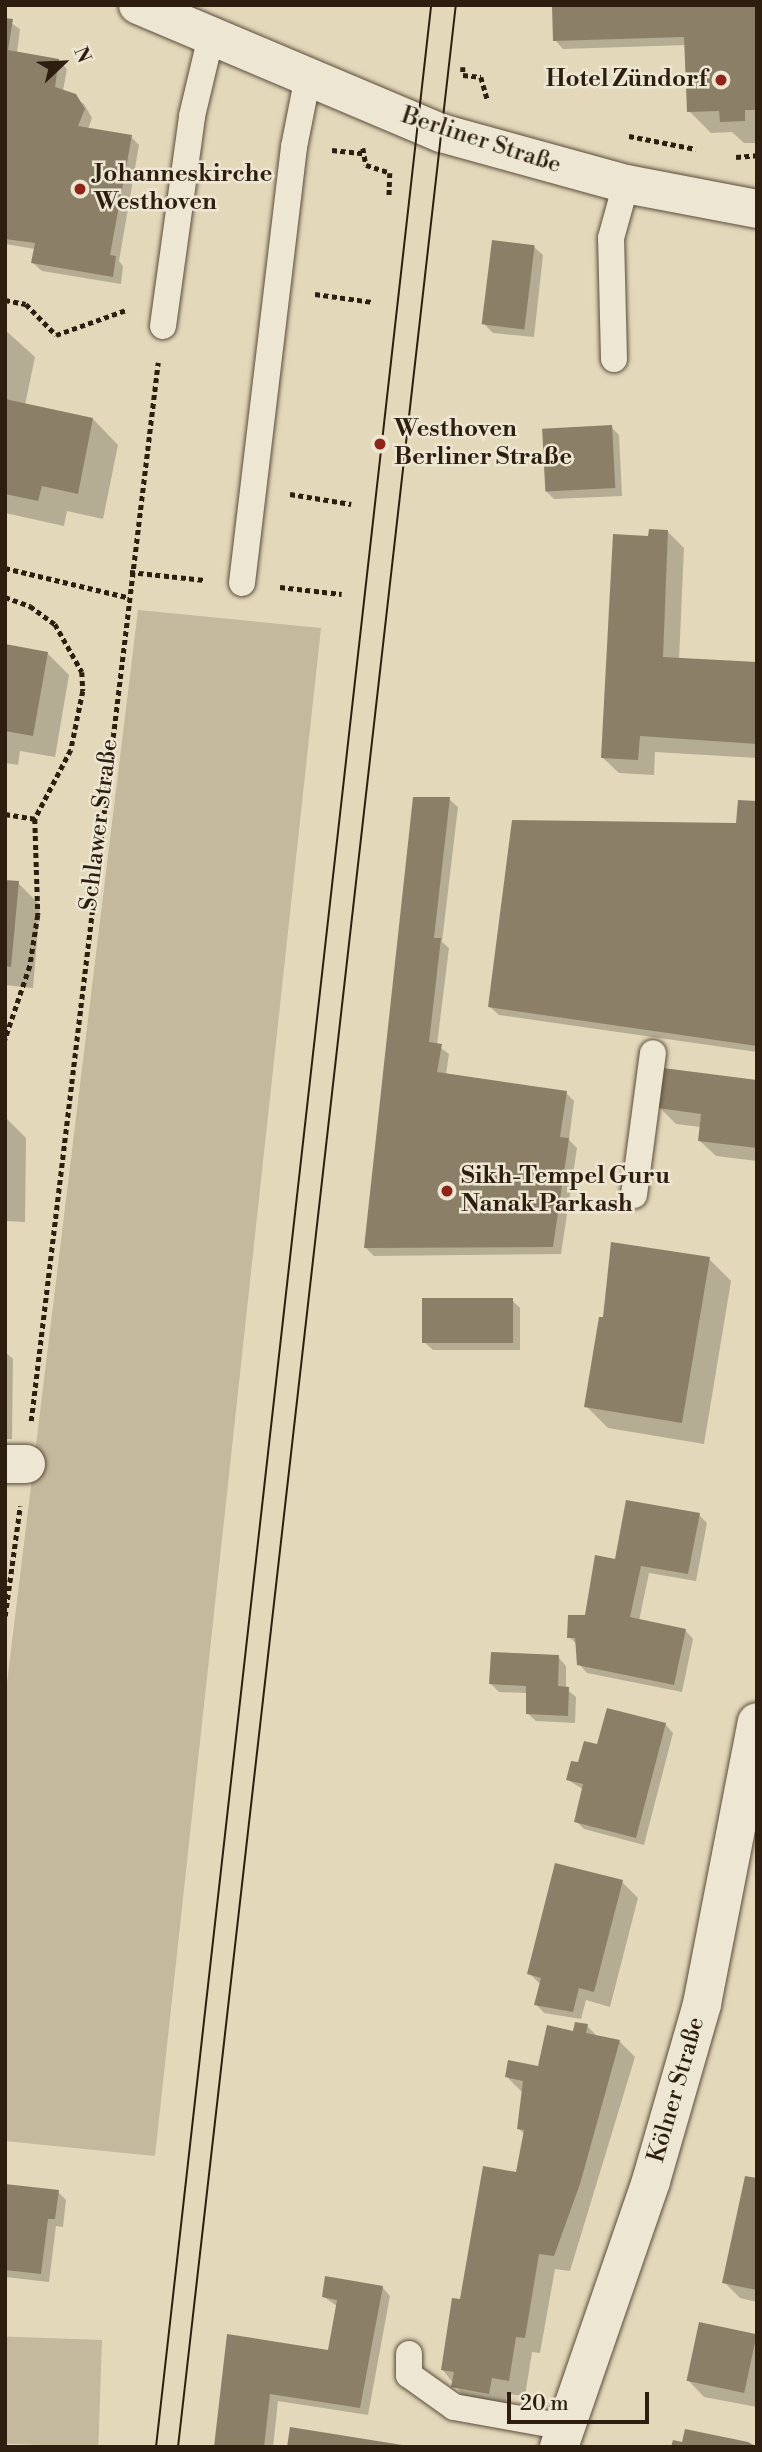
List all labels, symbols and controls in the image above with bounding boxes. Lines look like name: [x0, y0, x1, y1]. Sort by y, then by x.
north arrow: [28, 28, 98, 98]
text: N: [68, 43, 96, 66]
place label: Hotel Zündorf: [546, 66, 707, 94]
marker: Hotel Zündorf: [713, 72, 729, 88]
street label: Berliner Straße: [398, 102, 564, 180]
place label: Johanneskirche Westhoven: [94, 161, 272, 217]
marker: Johanneskirche Westhoven: [72, 181, 88, 197]
place label: Westhoven Berliner Straße: [394, 416, 572, 472]
marker: Westhoven Berliner Straße: [372, 436, 388, 452]
street label: Schlawer Straße: [75, 737, 125, 913]
place label: Sikh-Tempel Guru Nanak Parkash: [461, 1163, 670, 1219]
marker: Sikh-Tempel Guru Nanak Parkash: [439, 1183, 455, 1199]
street label: Kölner Straße: [642, 2014, 712, 2166]
scale bar: [510, 2378, 652, 2422]
text: 20 m: [520, 2391, 569, 2417]

